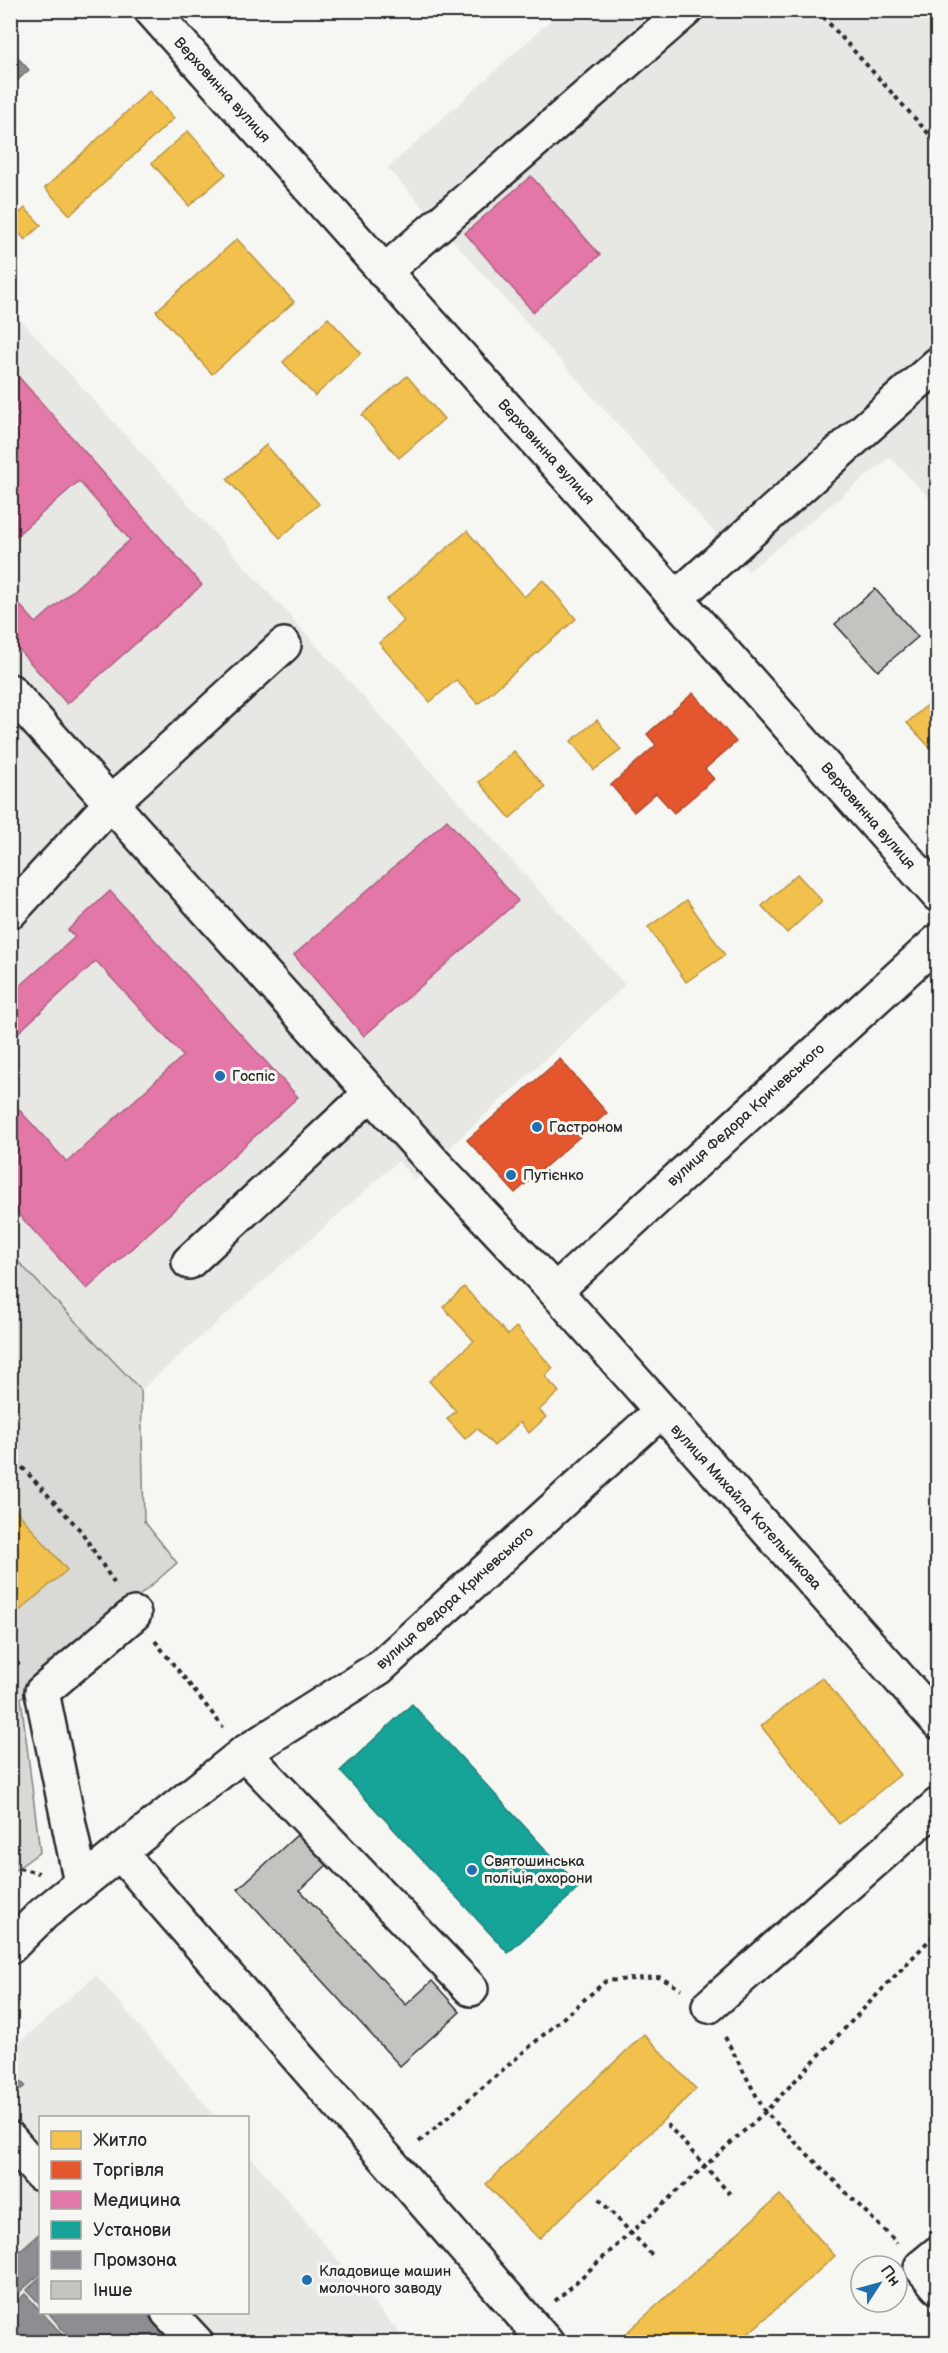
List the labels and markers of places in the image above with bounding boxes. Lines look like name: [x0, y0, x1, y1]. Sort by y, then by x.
place label: Госпіс: [232, 1067, 276, 1086]
marker: Госпіс: [213, 1069, 227, 1083]
place label: Гастроном: [549, 1118, 623, 1137]
marker: Гастроном: [530, 1120, 544, 1134]
place label: Путієнко: [523, 1166, 584, 1185]
marker: Путієнко: [504, 1168, 518, 1182]
place label: Святошинська поліція охорони: [484, 1852, 593, 1888]
marker: Святошинська поліція охорони: [465, 1863, 479, 1877]
place label: Кладовище машин молочного заводу: [319, 2262, 451, 2298]
marker: Кладовище машин молочного заводу: [300, 2273, 314, 2287]

